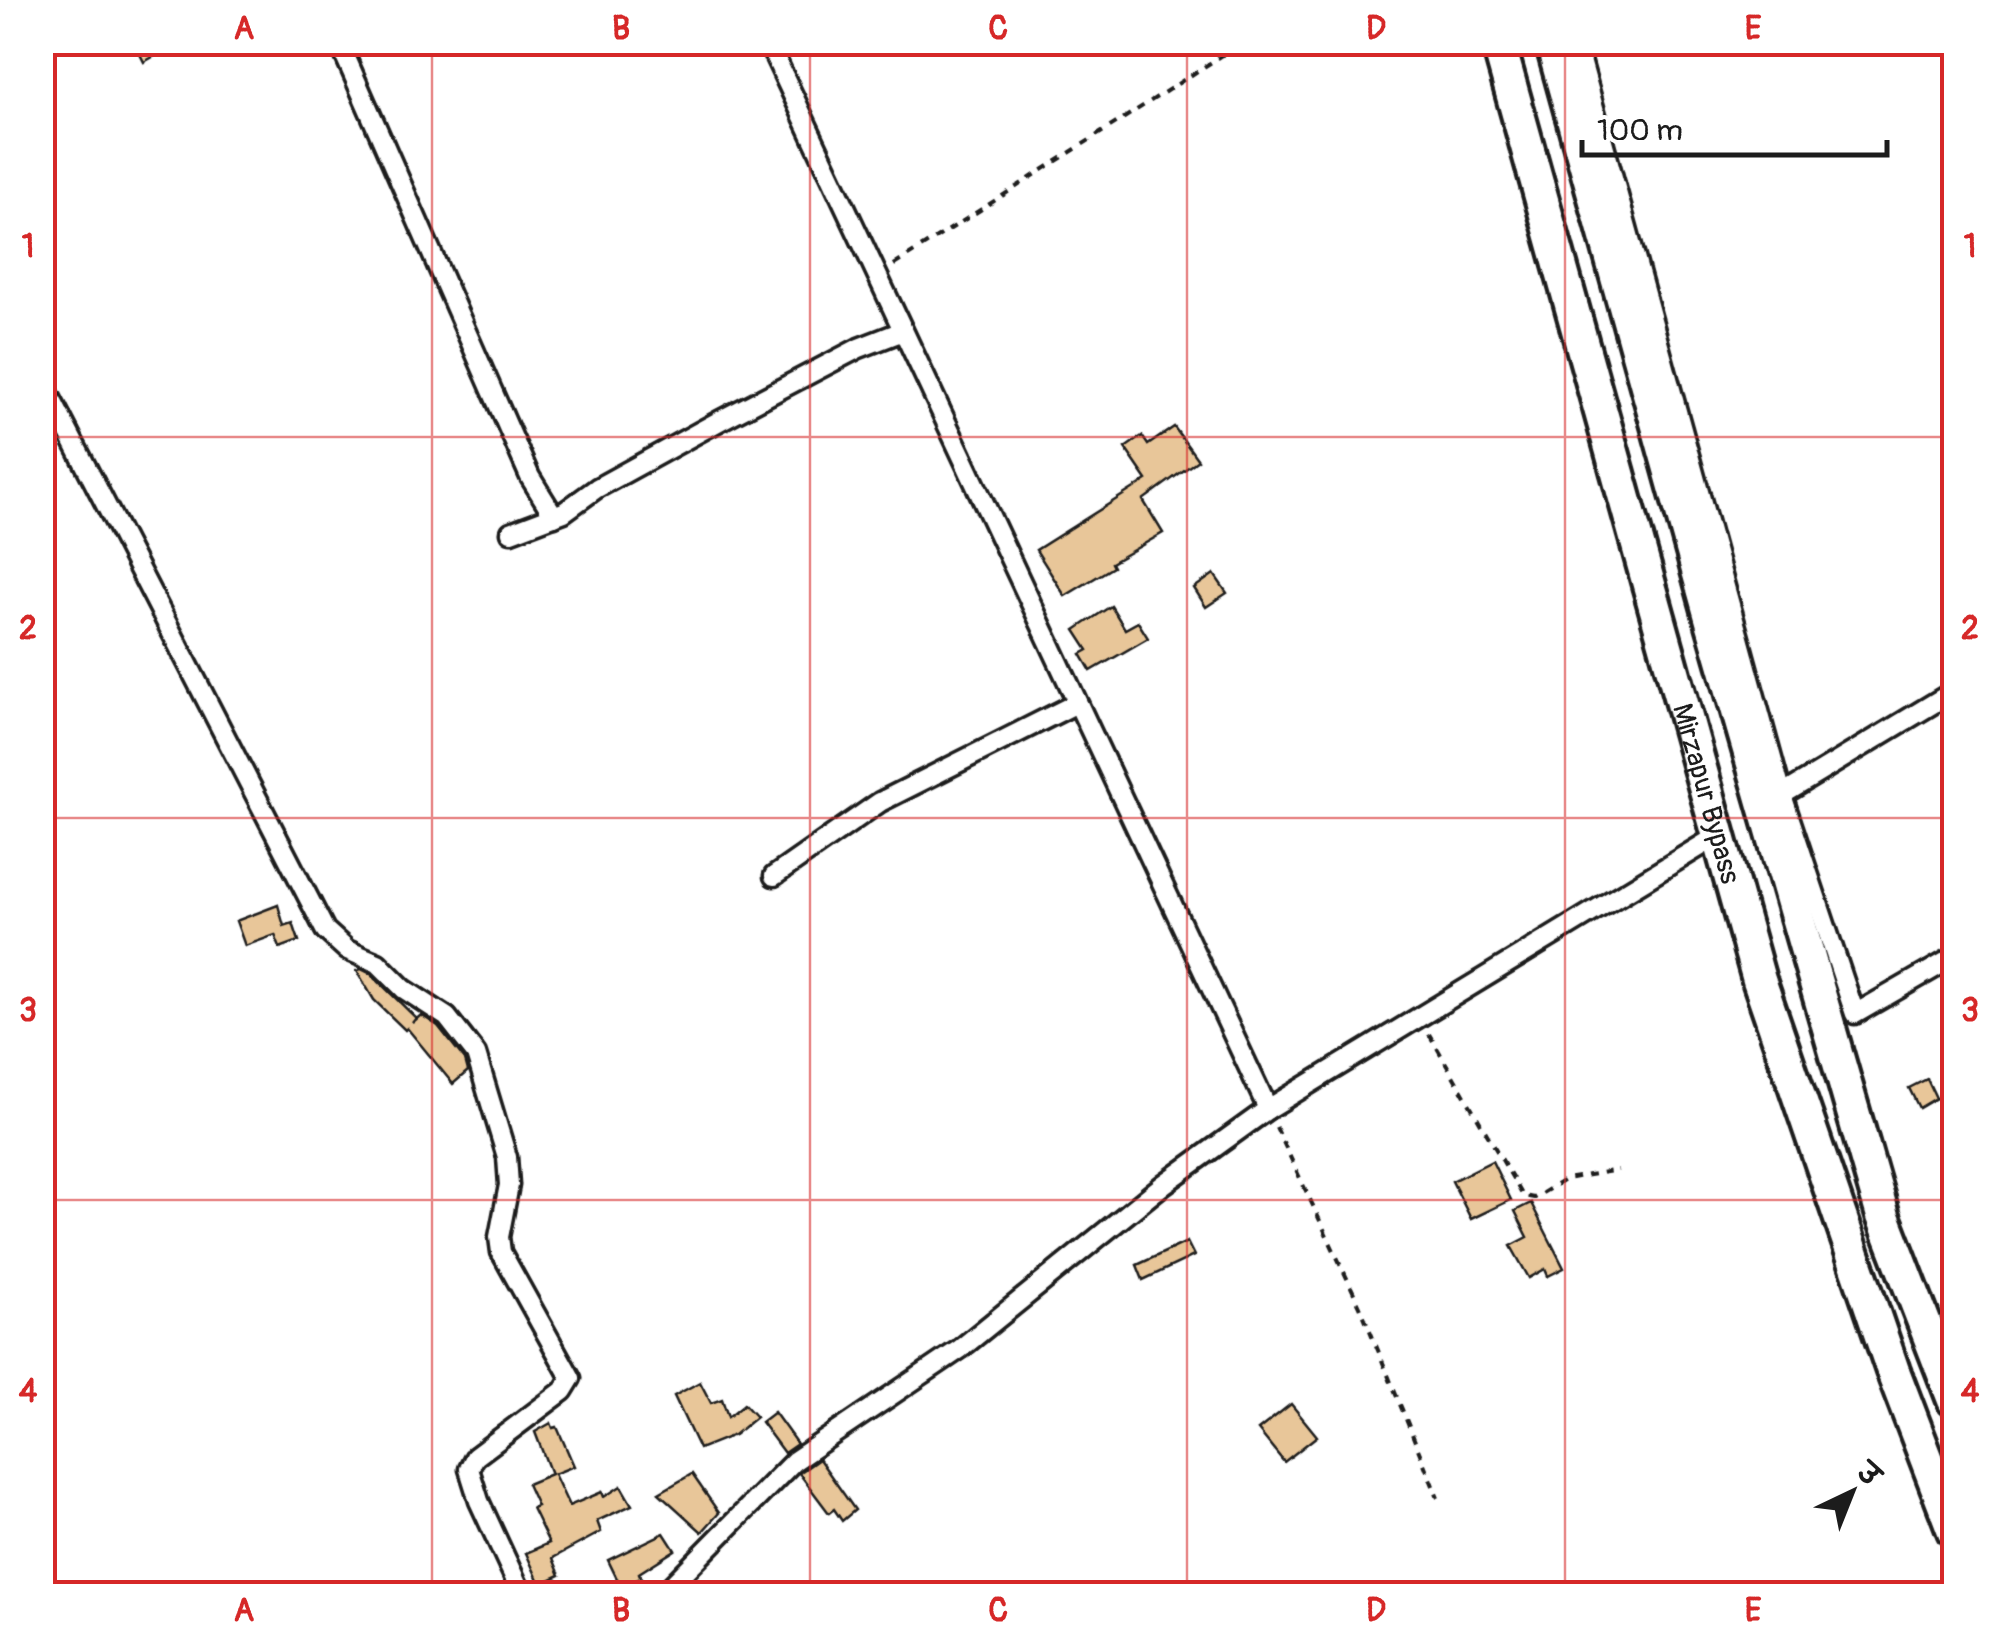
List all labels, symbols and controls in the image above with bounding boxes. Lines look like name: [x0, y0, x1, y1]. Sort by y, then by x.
text: A: [234, 9, 255, 49]
text: B: [612, 9, 630, 49]
text: C: [988, 9, 1008, 49]
text: D: [1366, 9, 1386, 49]
text: E: [1745, 9, 1762, 49]
scale bar: [1582, 95, 1887, 157]
text: 100 m: [1597, 112, 1683, 149]
text: 1: [22, 227, 34, 267]
text: 1: [1964, 227, 1976, 267]
text: 2: [19, 609, 37, 649]
text: 2: [1961, 609, 1979, 649]
street label: Mirzapur Bypass: [1664, 700, 1747, 888]
text: 3: [19, 991, 37, 1031]
text: 3: [1961, 991, 1979, 1031]
text: 4: [19, 1372, 38, 1412]
text: 4: [1961, 1372, 1980, 1412]
north arrow: [1802, 1442, 1902, 1542]
text: उ: [1847, 1454, 1888, 1496]
text: A: [234, 1591, 255, 1631]
text: B: [612, 1591, 630, 1631]
text: C: [988, 1591, 1008, 1631]
text: D: [1366, 1591, 1386, 1631]
text: E: [1745, 1591, 1762, 1631]

